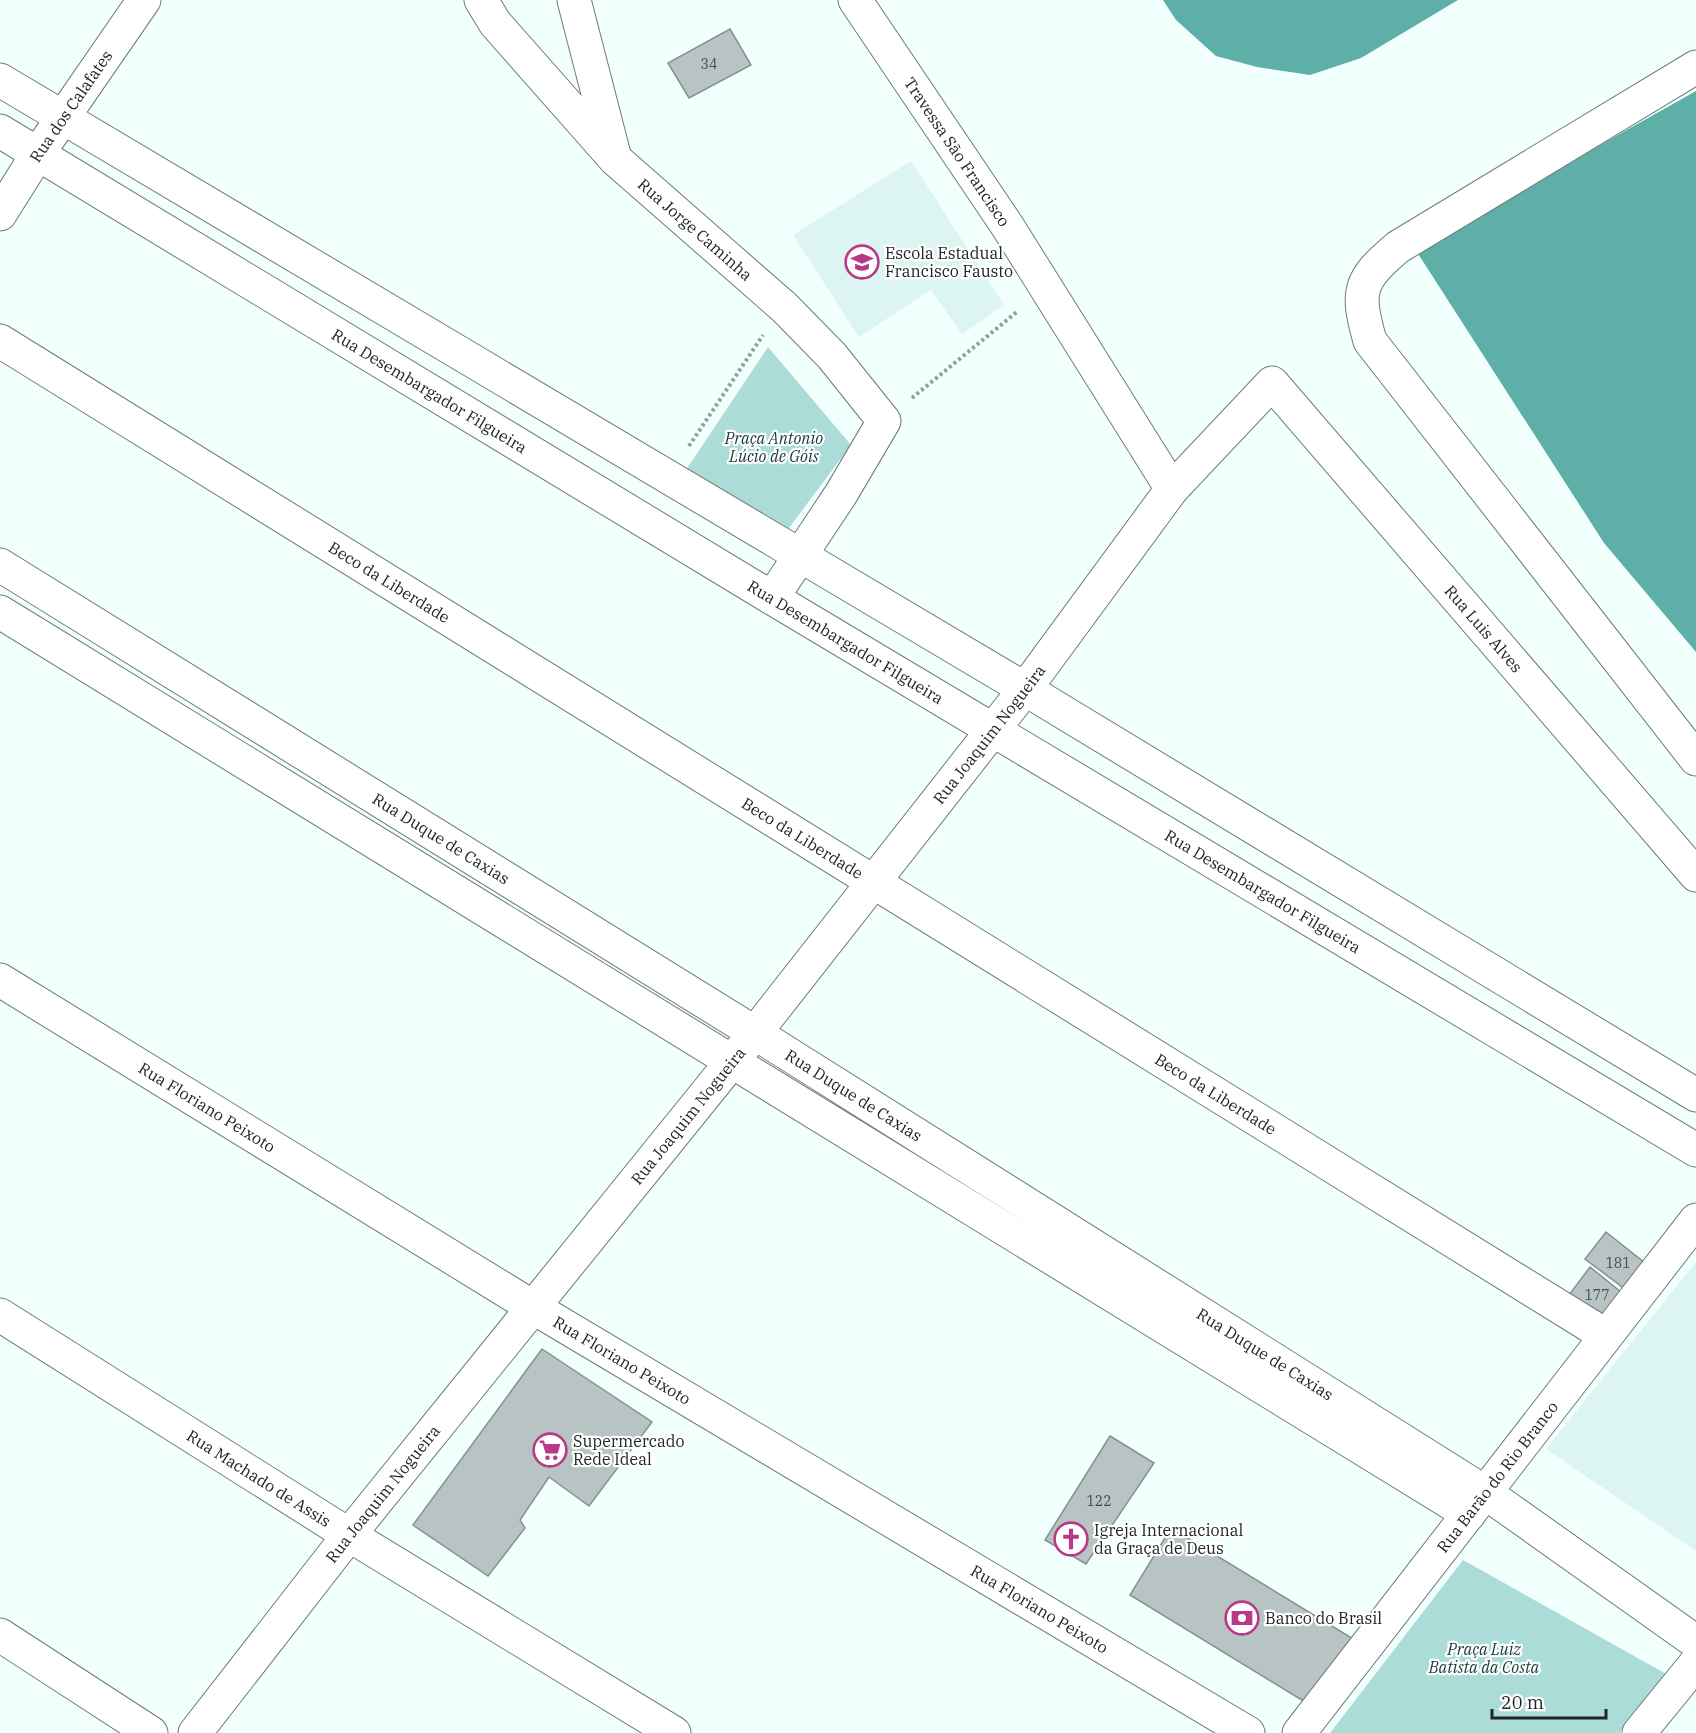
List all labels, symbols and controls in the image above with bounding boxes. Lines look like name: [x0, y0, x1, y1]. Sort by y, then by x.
street label: Rua dos Calafates: [25, 46, 116, 166]
house number: 34: [701, 55, 717, 73]
street label: Travessa São Francisco: [900, 73, 1015, 230]
street label: Rua Jorge Caminha: [634, 174, 757, 285]
place label: Escola Estadual Francisco Fausto: [885, 243, 1013, 281]
school or university icon: Escola Estadual Francisco Fausto: [844, 244, 880, 280]
street label: Rua Desembargador Filgueira: [328, 324, 531, 458]
park label: Praça Antonio Lúcio de Góis: [724, 428, 823, 466]
street label: Beco da Liberdade: [325, 537, 454, 627]
street label: Rua Desembargador Filgueira: [744, 576, 947, 708]
street label: Rua Luis Alves: [1440, 581, 1527, 677]
street label: Rua Joaquim Nogueira: [929, 660, 1050, 808]
street label: Rua Duque de Caxias: [369, 788, 513, 888]
street label: Beco da Liberdade: [738, 793, 867, 883]
street label: Rua Desembargador Filgueira: [1161, 825, 1365, 958]
street label: Rua Joaquim Nogueira: [626, 1043, 750, 1189]
street label: Rua Duque de Caxias: [782, 1045, 926, 1146]
street label: Beco da Liberdade: [1151, 1049, 1280, 1139]
street label: Rua Floriano Peixoto: [135, 1058, 279, 1157]
house number: 181: [1605, 1254, 1631, 1272]
house number: 177: [1584, 1286, 1610, 1304]
street label: Rua Duque de Caxias: [1193, 1304, 1337, 1404]
street label: Rua Floriano Peixoto: [550, 1312, 694, 1409]
street label: Rua Barão do Rio Branco: [1432, 1397, 1562, 1556]
street label: Rua Joaquim Nogueira: [321, 1421, 444, 1567]
street label: Rua Machado de Assis: [183, 1425, 335, 1531]
place label: Supermercado Rede Ideal: [573, 1431, 685, 1469]
supermarket icon: Supermercado Rede Ideal: [532, 1432, 568, 1468]
house number: 122: [1086, 1492, 1112, 1510]
place label: Igreja Internacional da Graça de Deus: [1094, 1520, 1244, 1558]
church icon: Igreja Internacional da Graça de Deus: [1053, 1521, 1089, 1557]
street label: Rua Floriano Peixoto: [967, 1560, 1112, 1658]
bank icon: Banco do Brasil: [1224, 1600, 1260, 1636]
place label: Banco do Brasil: [1265, 1608, 1382, 1628]
park label: Praça Luiz Batista da Costa: [1428, 1639, 1540, 1677]
scale bar: [1492, 1682, 1606, 1720]
text: 20 m: [1501, 1691, 1544, 1714]

